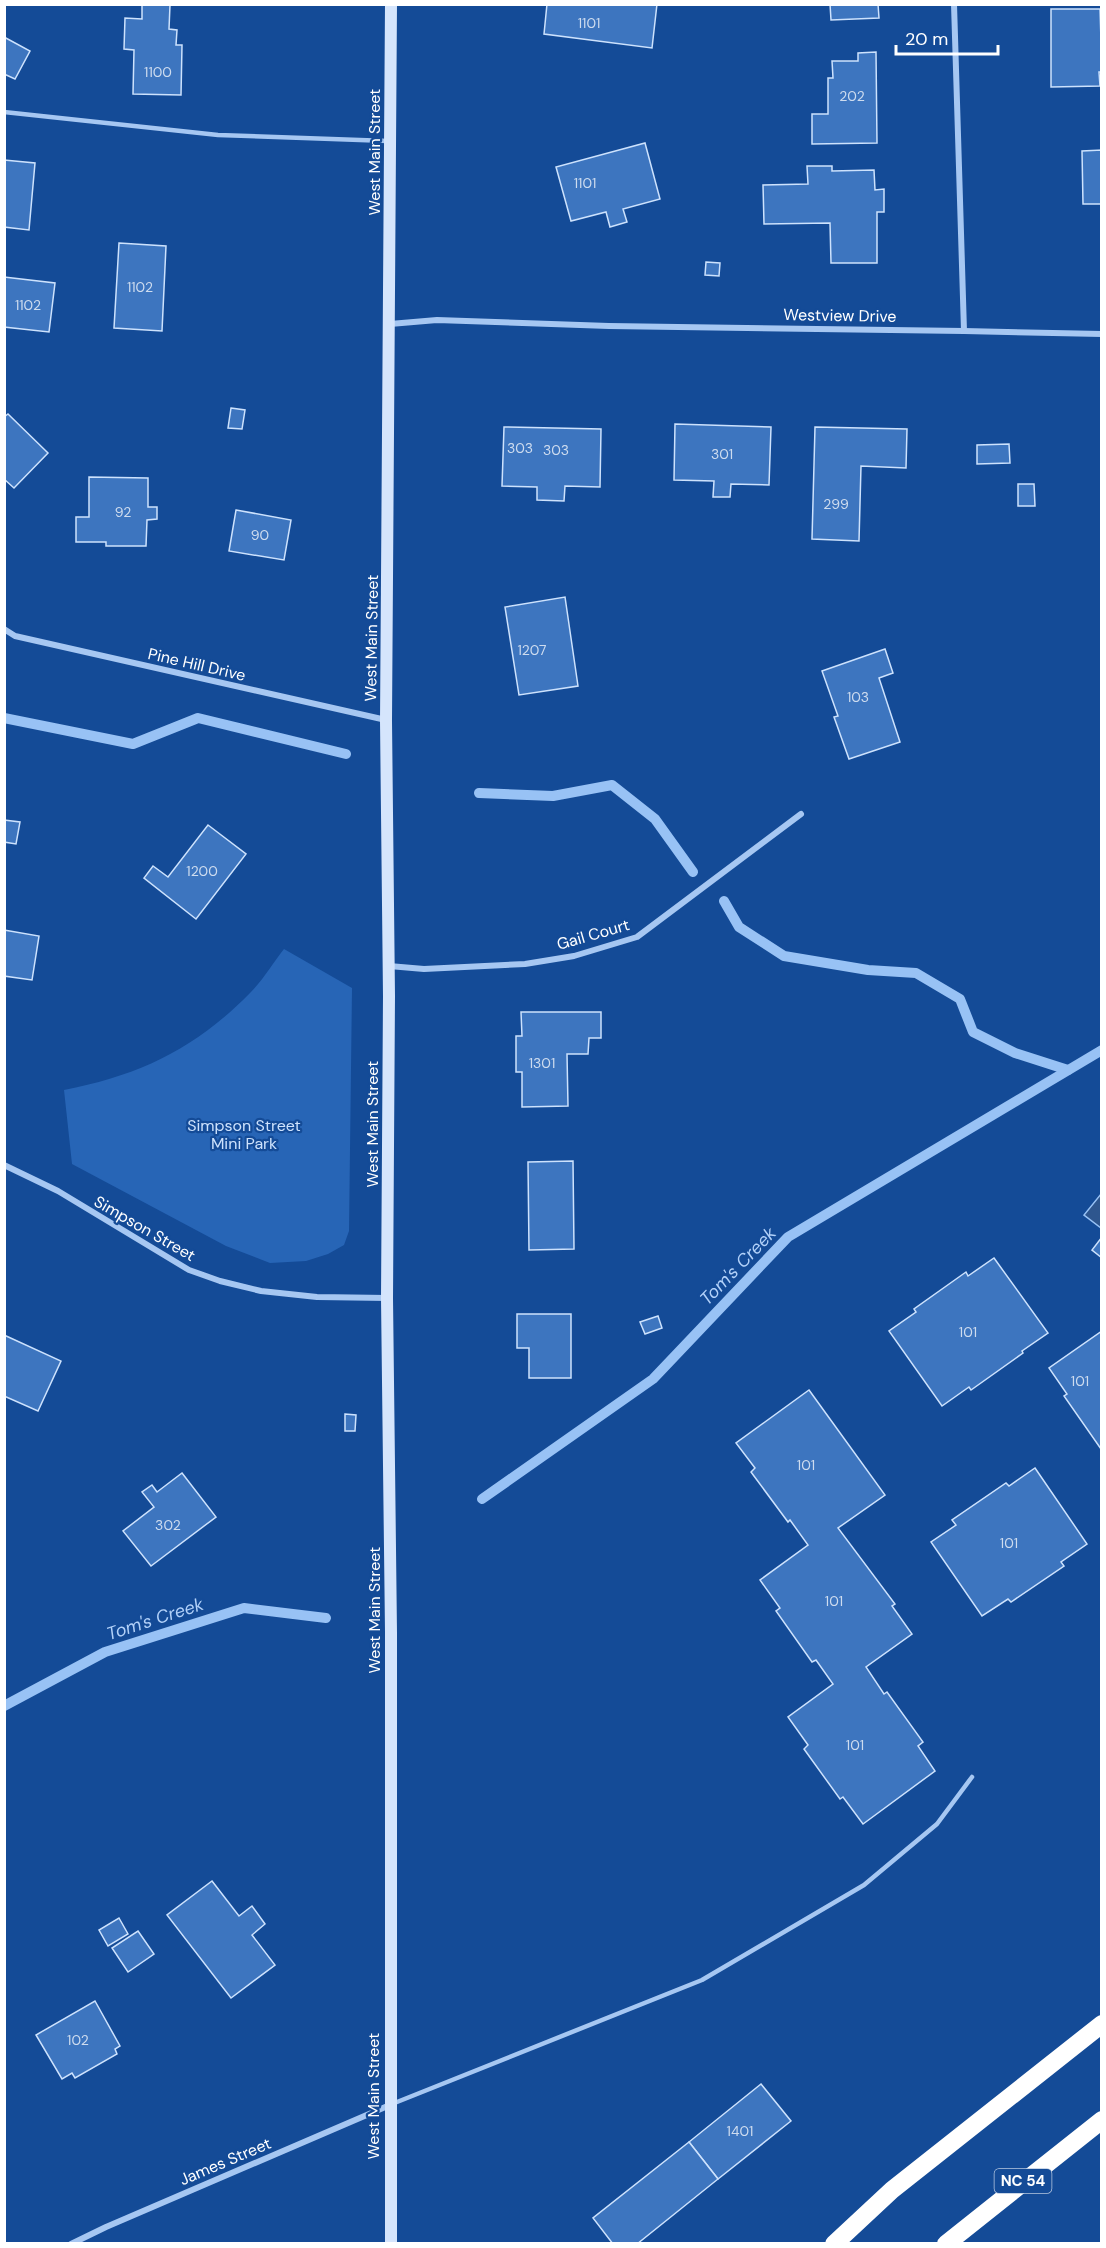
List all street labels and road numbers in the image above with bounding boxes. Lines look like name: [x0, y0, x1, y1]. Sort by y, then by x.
street label: West Main Street: [364, 89, 385, 215]
street label: Westview Drive: [783, 304, 897, 327]
street label: West Main Street: [360, 574, 383, 702]
street label: Pine Hill Drive: [146, 643, 248, 686]
street label: Gail Court: [554, 914, 632, 955]
street label: West Main Street: [362, 1061, 383, 1187]
street label: Simpson Street: [90, 1191, 199, 1266]
street label: West Main Street: [364, 1547, 385, 1673]
street label: West Main Street: [363, 2033, 384, 2159]
street label: James Street: [176, 2133, 274, 2190]
road number: NC 54: [994, 2169, 1052, 2193]

